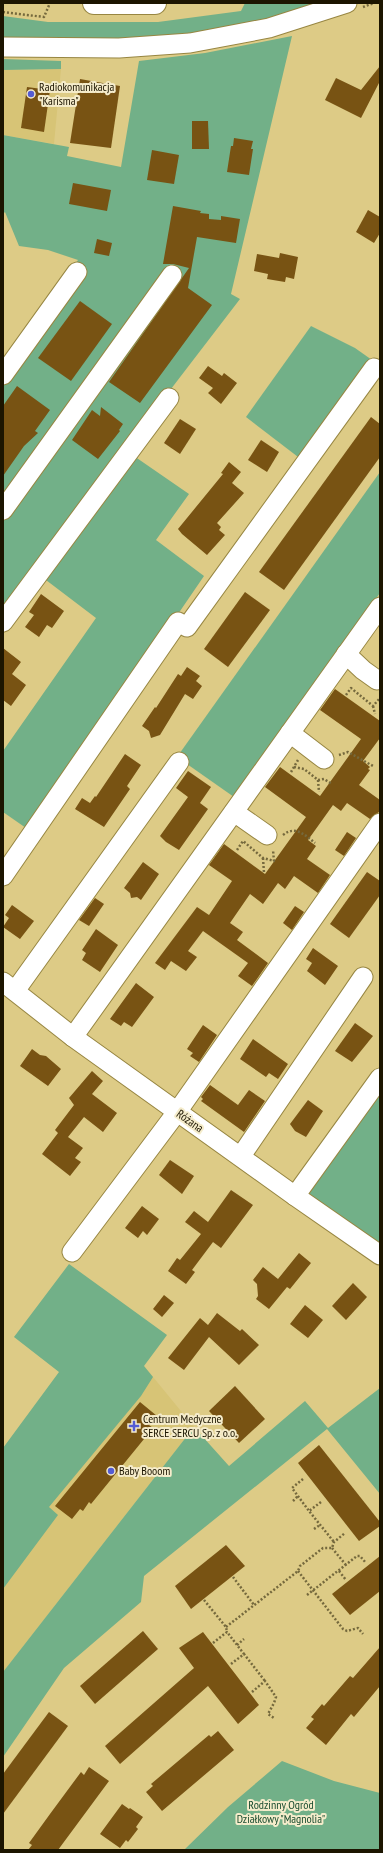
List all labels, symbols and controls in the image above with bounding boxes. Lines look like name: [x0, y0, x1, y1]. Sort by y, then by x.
place label: Radiokomunikacja "Karisma": [39, 79, 114, 108]
marker: Radiokomunikacja "Karisma": [26, 89, 36, 99]
street label: Różana: [174, 1106, 207, 1135]
place label: Centrum Medyczne SERCE SERCU Sp. z o.o.: [143, 1411, 237, 1440]
marker: Centrum Medyczne SERCE SERCU Sp. z o.o.: [128, 1420, 140, 1432]
place label: Baby Booom: [119, 1463, 170, 1478]
marker: Baby Booom: [106, 1466, 116, 1476]
park label: Rodzinny Ogród Działkowy "Magnolia": [237, 1797, 325, 1826]

